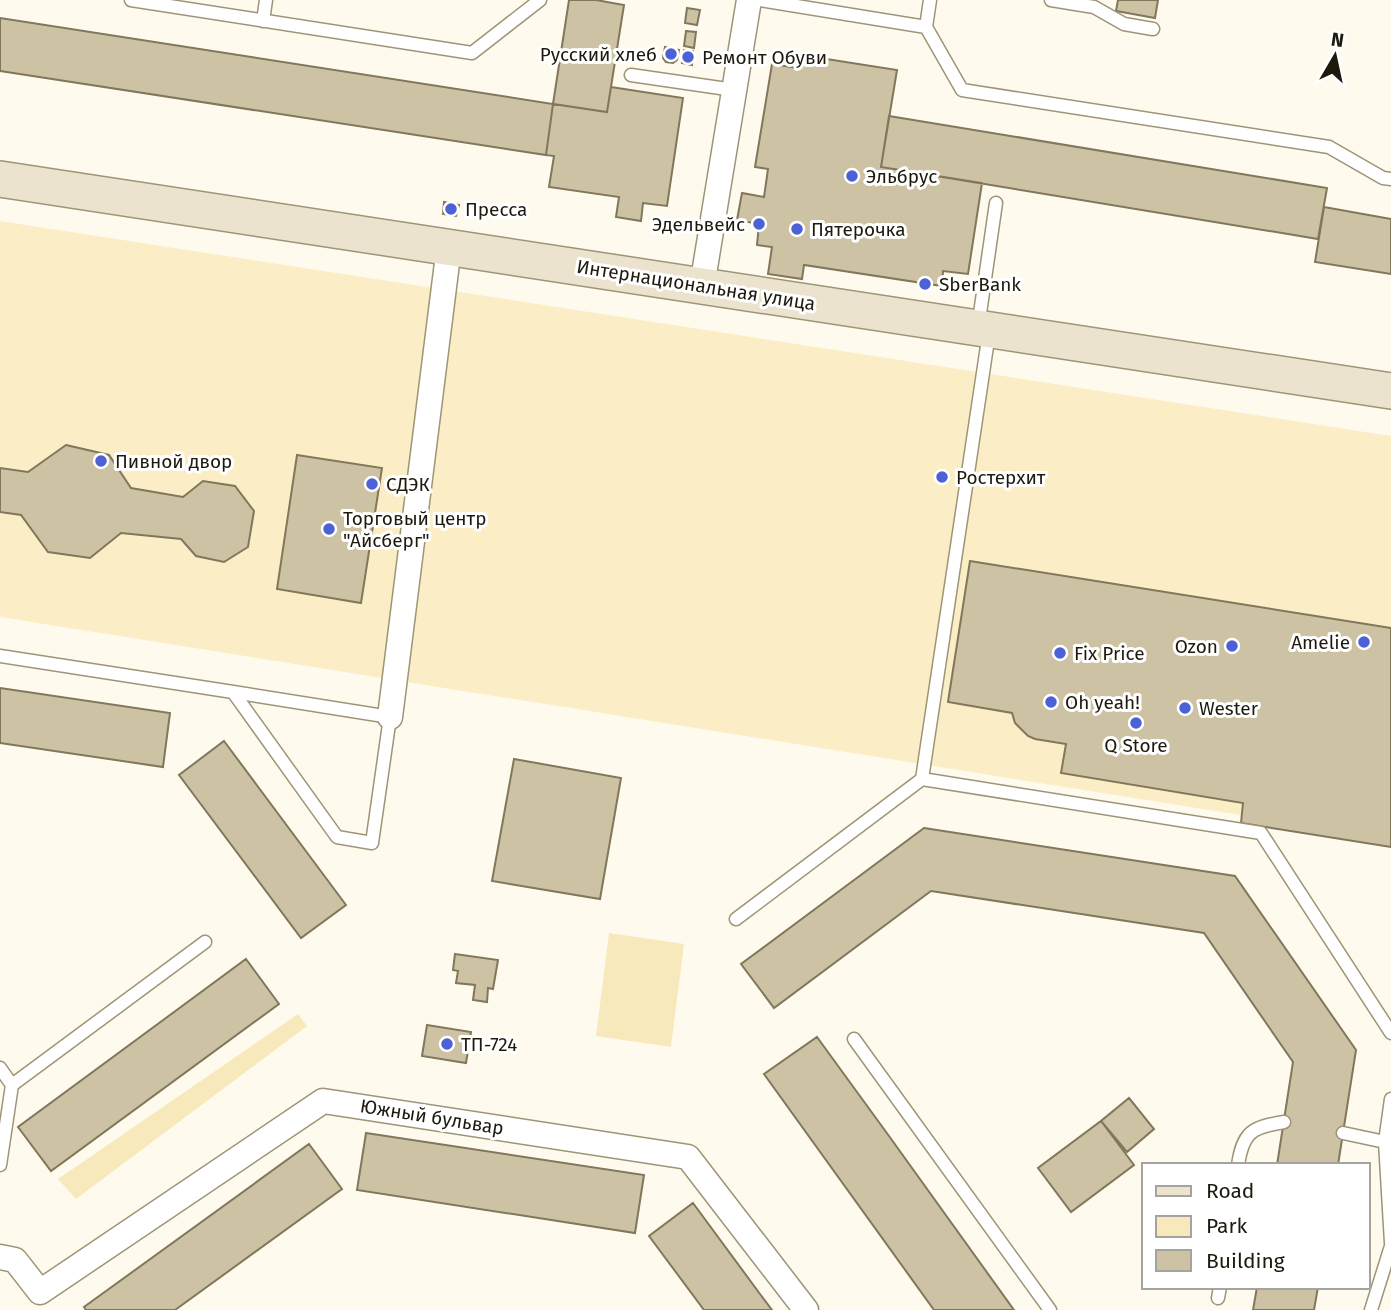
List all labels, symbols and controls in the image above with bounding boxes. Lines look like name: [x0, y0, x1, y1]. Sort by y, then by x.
north arrow: [1300, 21, 1370, 91]
text: N: [1330, 27, 1346, 52]
place label: Русский хлеб: [540, 43, 657, 66]
marker: Русский хлеб: [663, 46, 679, 62]
place label: Ремонт Обуви: [702, 46, 827, 69]
marker: Ремонт Обуви: [680, 49, 696, 65]
place label: Эльбрус: [866, 165, 937, 188]
marker: Эльбрус: [844, 168, 860, 184]
place label: Пресса: [465, 198, 527, 221]
marker: Пресса: [443, 201, 459, 217]
place label: Эдельвейс: [652, 213, 745, 236]
marker: Эдельвейс: [751, 216, 767, 232]
place label: Пятерочка: [811, 218, 906, 241]
marker: Пятерочка: [789, 221, 805, 237]
street label: Интернациональная улица: [575, 255, 817, 315]
place label: SberBank: [939, 273, 1021, 296]
marker: SberBank: [917, 276, 933, 292]
place label: Пивной двор: [115, 450, 232, 473]
marker: Пивной двор: [93, 453, 109, 469]
place label: Ростерхит: [956, 466, 1046, 489]
marker: Ростерхит: [934, 469, 950, 485]
place label: СДЭК: [386, 473, 430, 496]
marker: СДЭК: [364, 476, 380, 492]
place label: Торговый центр "Айсберг": [343, 507, 486, 552]
marker: Торговый центр "Айсберг": [321, 521, 337, 537]
place label: Amelie: [1291, 631, 1350, 654]
marker: Amelie: [1356, 634, 1372, 650]
place label: Ozon: [1175, 635, 1218, 658]
marker: Ozon: [1224, 638, 1240, 654]
place label: Fix Price: [1074, 642, 1145, 665]
marker: Fix Price: [1052, 645, 1068, 661]
place label: Oh yeah!: [1065, 691, 1140, 714]
marker: Oh yeah!: [1043, 694, 1059, 710]
place label: Wester: [1199, 697, 1259, 720]
marker: Wester: [1177, 700, 1193, 716]
marker: Q Store: [1128, 715, 1144, 731]
place label: Q Store: [1104, 734, 1168, 757]
place label: ТП-724: [461, 1033, 517, 1056]
marker: ТП-724: [439, 1036, 455, 1052]
street label: Южный бульвар: [359, 1094, 505, 1140]
legend: [1142, 1163, 1370, 1289]
text: Road: [1206, 1178, 1254, 1204]
text: Park: [1206, 1213, 1248, 1239]
text: Building: [1206, 1248, 1285, 1274]

